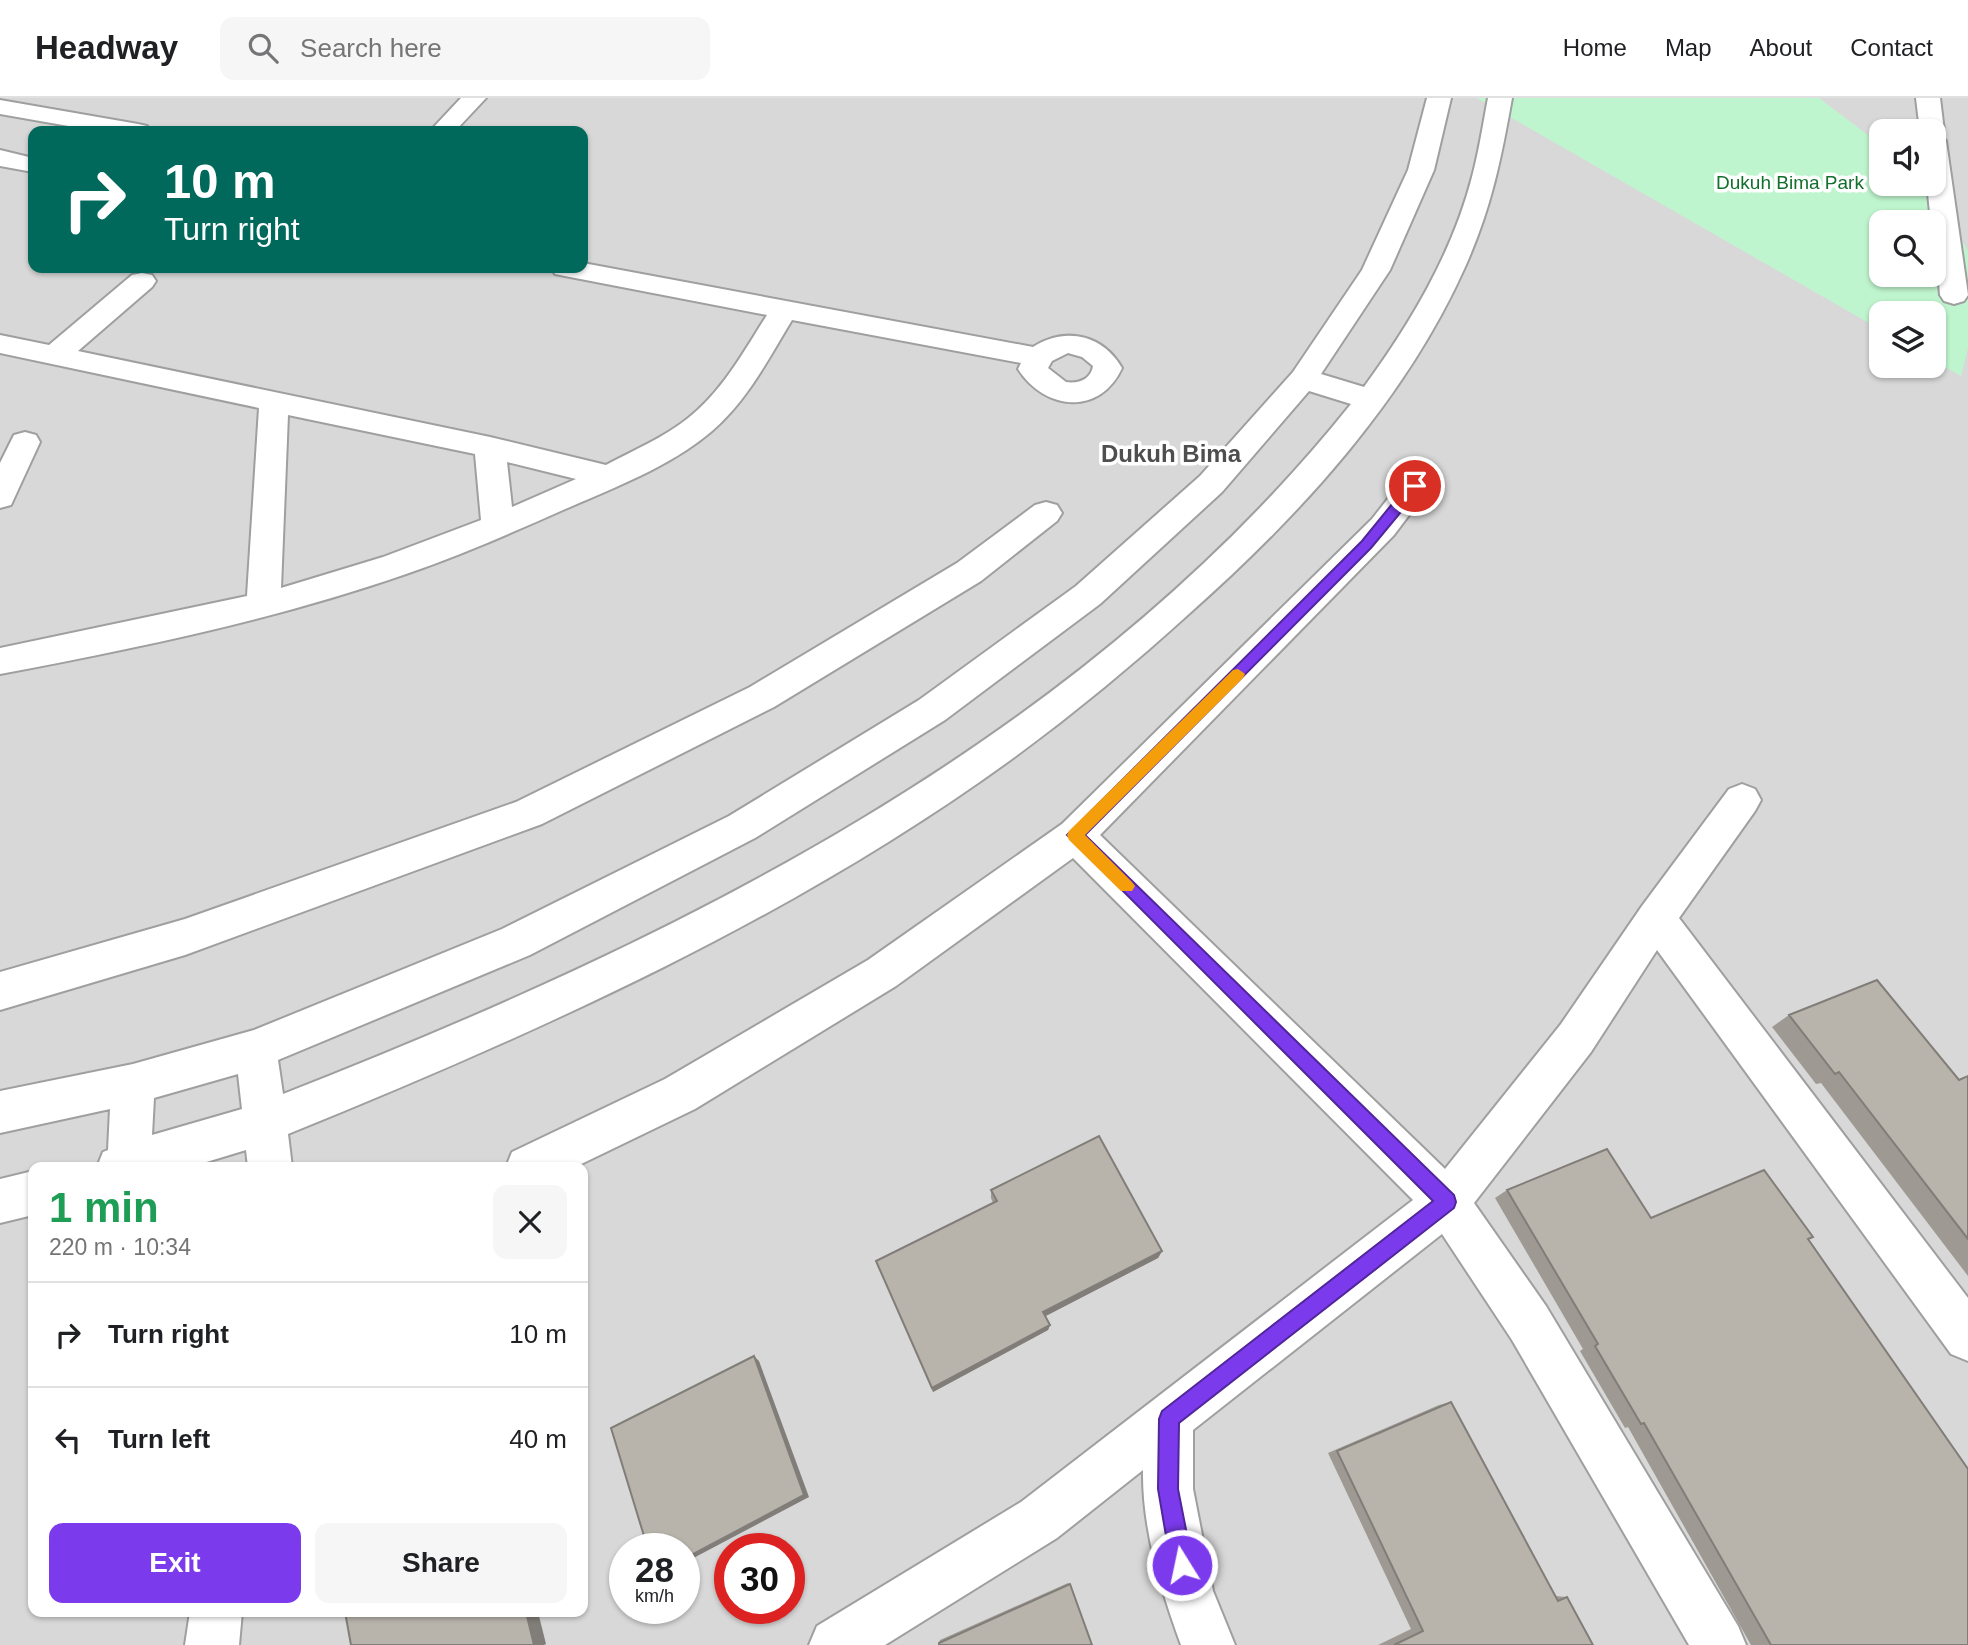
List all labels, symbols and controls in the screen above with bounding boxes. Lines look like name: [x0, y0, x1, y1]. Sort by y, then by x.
search box: [220, 17, 710, 80]
text: Headway: [35, 29, 178, 66]
icon: search: [244, 29, 282, 67]
text: Search here: [300, 33, 442, 63]
text: Home: [1563, 34, 1627, 61]
text: Map: [1665, 34, 1712, 61]
text: About: [1750, 34, 1812, 61]
text: Contact: [1850, 34, 1933, 61]
map controls: [1869, 119, 1946, 378]
button: sound: [1869, 119, 1946, 196]
icon: right: [49, 154, 140, 245]
text: 10 m: [164, 154, 276, 208]
park label: Dukuh Bima Park: [1716, 172, 1864, 193]
button: search: [1869, 210, 1946, 287]
text: Turn right: [164, 211, 300, 247]
button: layers: [1869, 301, 1946, 378]
district label: Dukuh Bima: [1101, 440, 1242, 467]
pin: [1385, 456, 1445, 516]
icon: arrive: [1396, 467, 1434, 505]
text: 1 min: [49, 1184, 159, 1231]
button: close: [493, 1185, 567, 1259]
text: 220 m · 10:34: [49, 1234, 191, 1260]
icon: right: [49, 1316, 87, 1354]
text: Turn right: [108, 1319, 229, 1349]
text: 10 m: [509, 1319, 567, 1349]
icon: left: [49, 1421, 87, 1459]
text: Turn left: [108, 1424, 210, 1454]
text: 40 m: [509, 1424, 567, 1454]
button: Exit: [49, 1523, 301, 1603]
button: Share: [315, 1523, 567, 1603]
position arrow: [1145, 1528, 1219, 1602]
speed limit sign: 30: [714, 1533, 805, 1624]
text: 28: [635, 1550, 674, 1589]
text: km/h: [635, 1586, 674, 1606]

